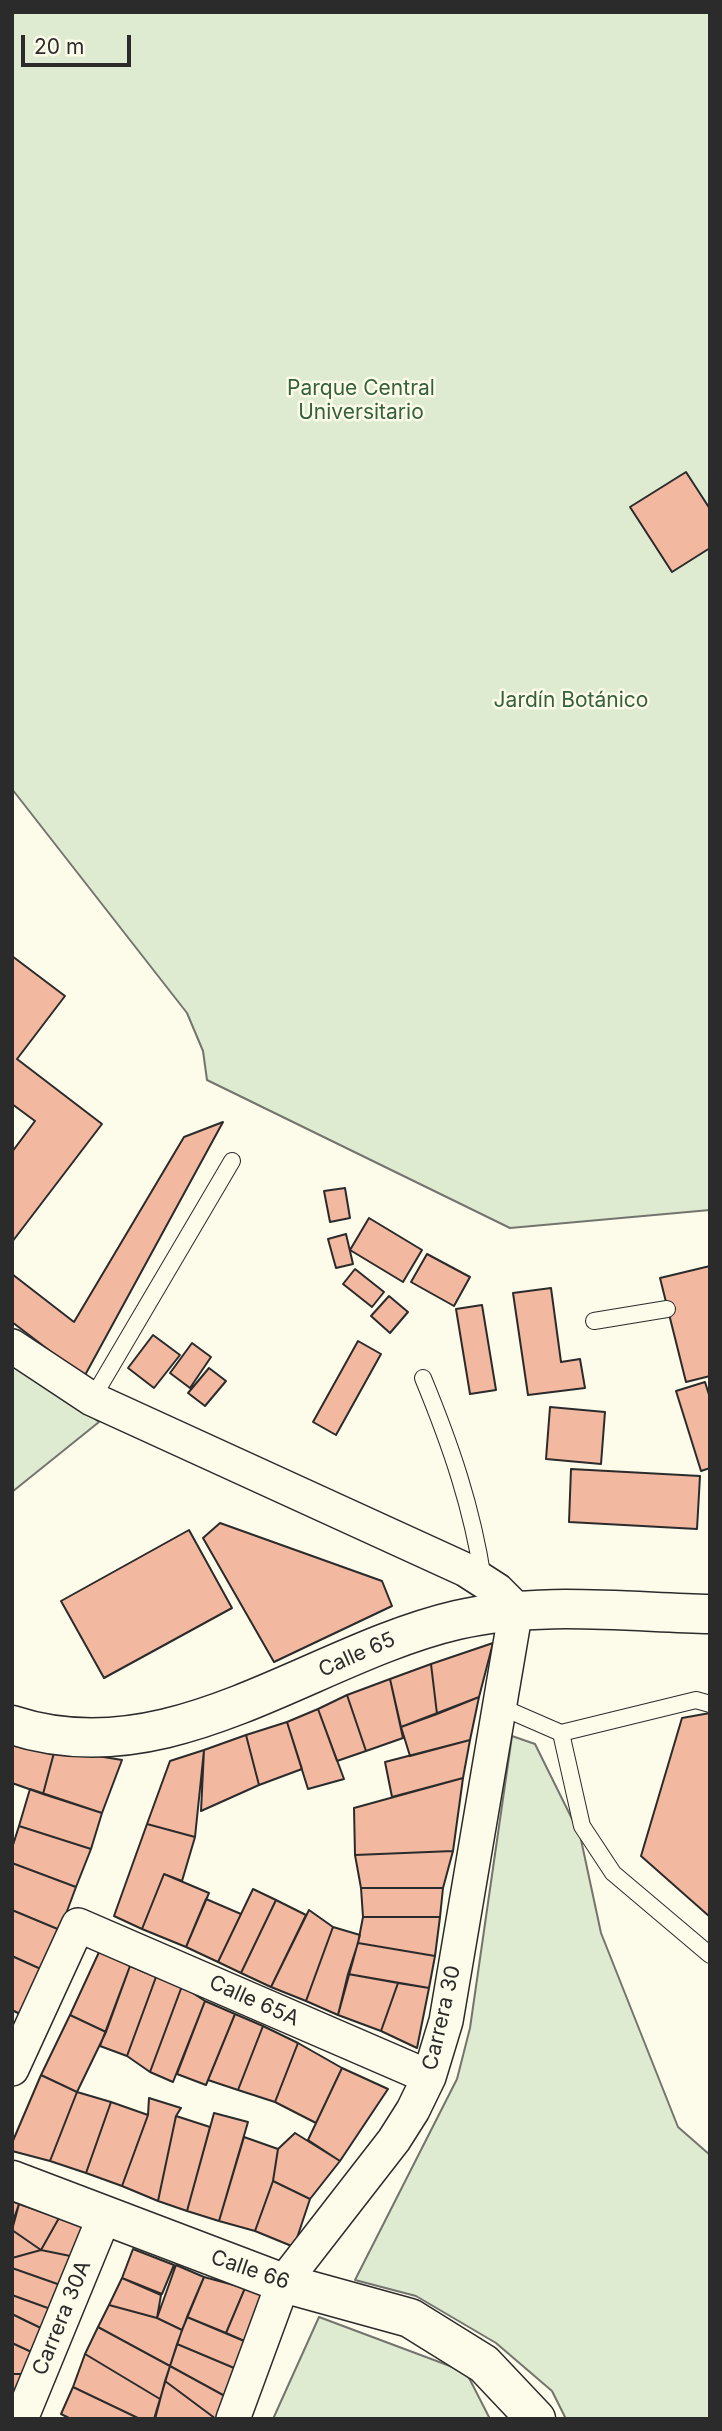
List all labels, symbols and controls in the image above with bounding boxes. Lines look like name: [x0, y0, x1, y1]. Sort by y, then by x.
scale bar: [24, 21, 135, 65]
text: 20 m: [34, 34, 84, 59]
park label: Parque Central Universitario: [287, 376, 435, 426]
park label: Jardín Botánico: [494, 688, 648, 714]
street label: Calle 65: [315, 1627, 399, 1683]
street label: Carrera 30: [418, 1963, 466, 2073]
street label: Calle 65A: [205, 1970, 303, 2032]
street label: Calle 66: [207, 2245, 293, 2295]
street label: Carrera 30A: [28, 2257, 96, 2379]

